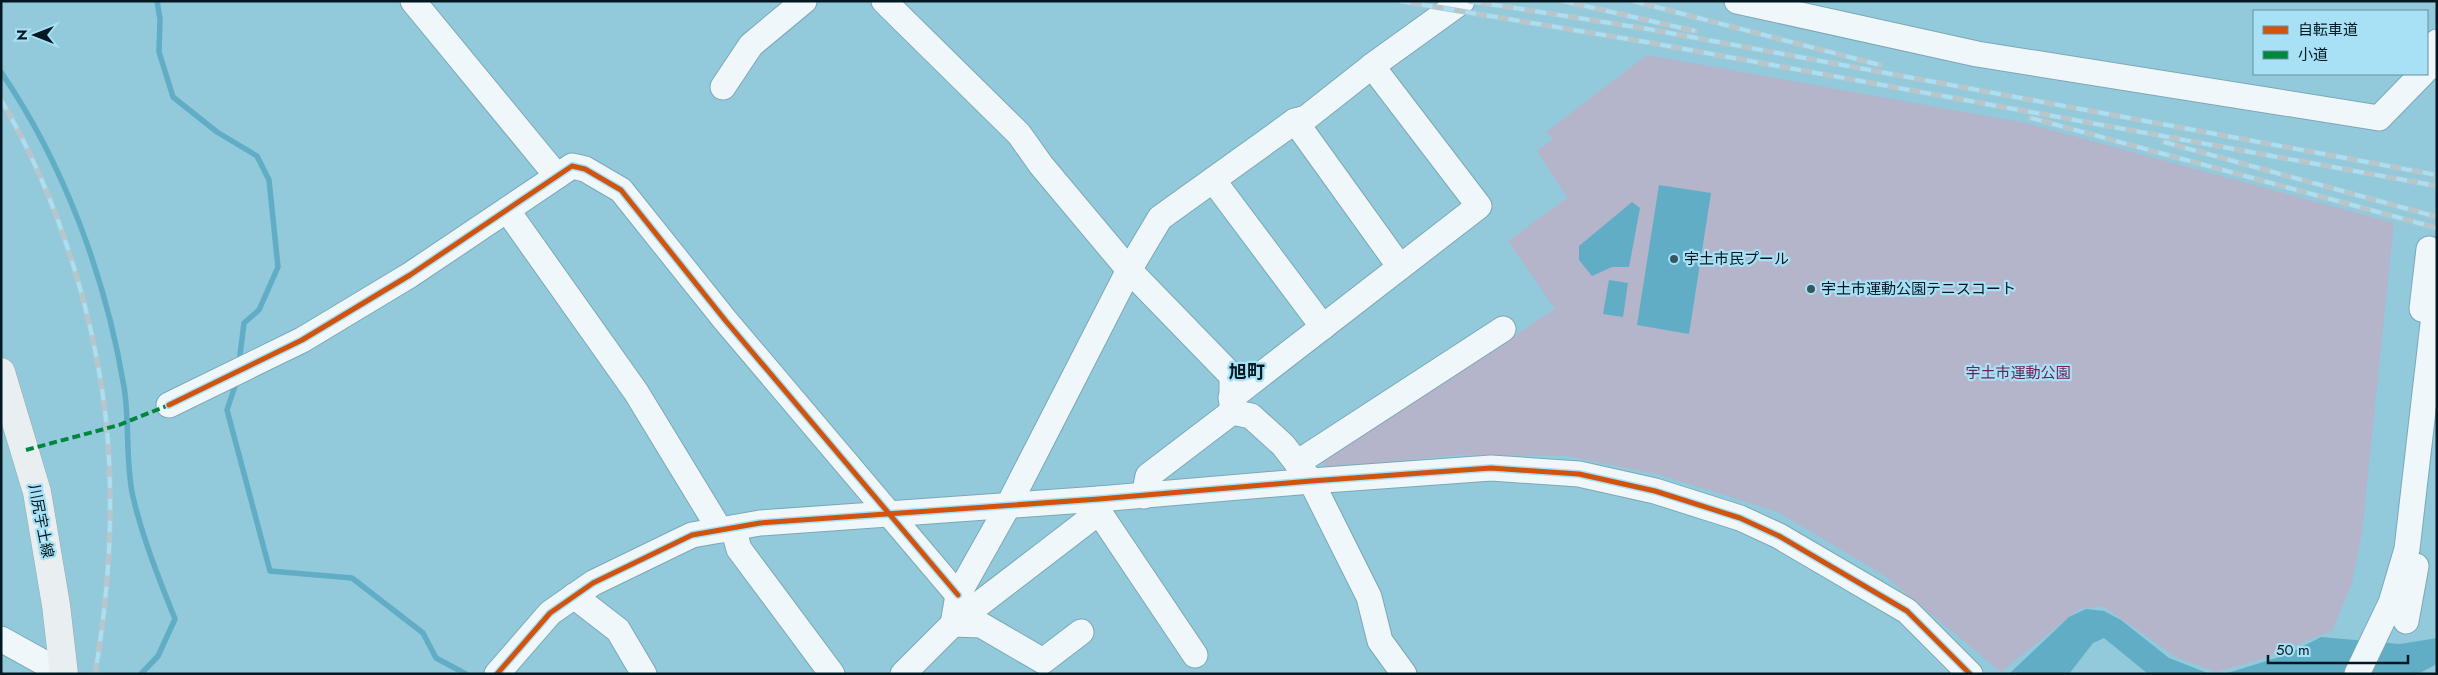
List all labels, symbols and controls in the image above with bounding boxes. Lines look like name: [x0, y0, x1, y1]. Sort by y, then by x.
north arrow: [10, 10, 60, 60]
legend: [2253, 10, 2428, 75]
text: 自転車道: [2298, 19, 2358, 41]
text: N: [12, 29, 32, 41]
text: 小道: [2298, 44, 2328, 66]
place label: 宇土市民プール: [1684, 248, 1789, 270]
marker: 宇土市民プール: [1668, 253, 1680, 265]
place label: 宇土市運動公園テニスコート: [1821, 278, 2016, 300]
marker: 宇土市運動公園テニスコート: [1805, 283, 1817, 295]
district label: 旭町: [1229, 359, 1265, 385]
park label: 宇土市運動公園: [1965, 362, 2071, 384]
street label: 川尻宇土線: [23, 482, 59, 560]
scale bar: [2268, 632, 2408, 664]
text: 50 m: [2276, 639, 2310, 661]

